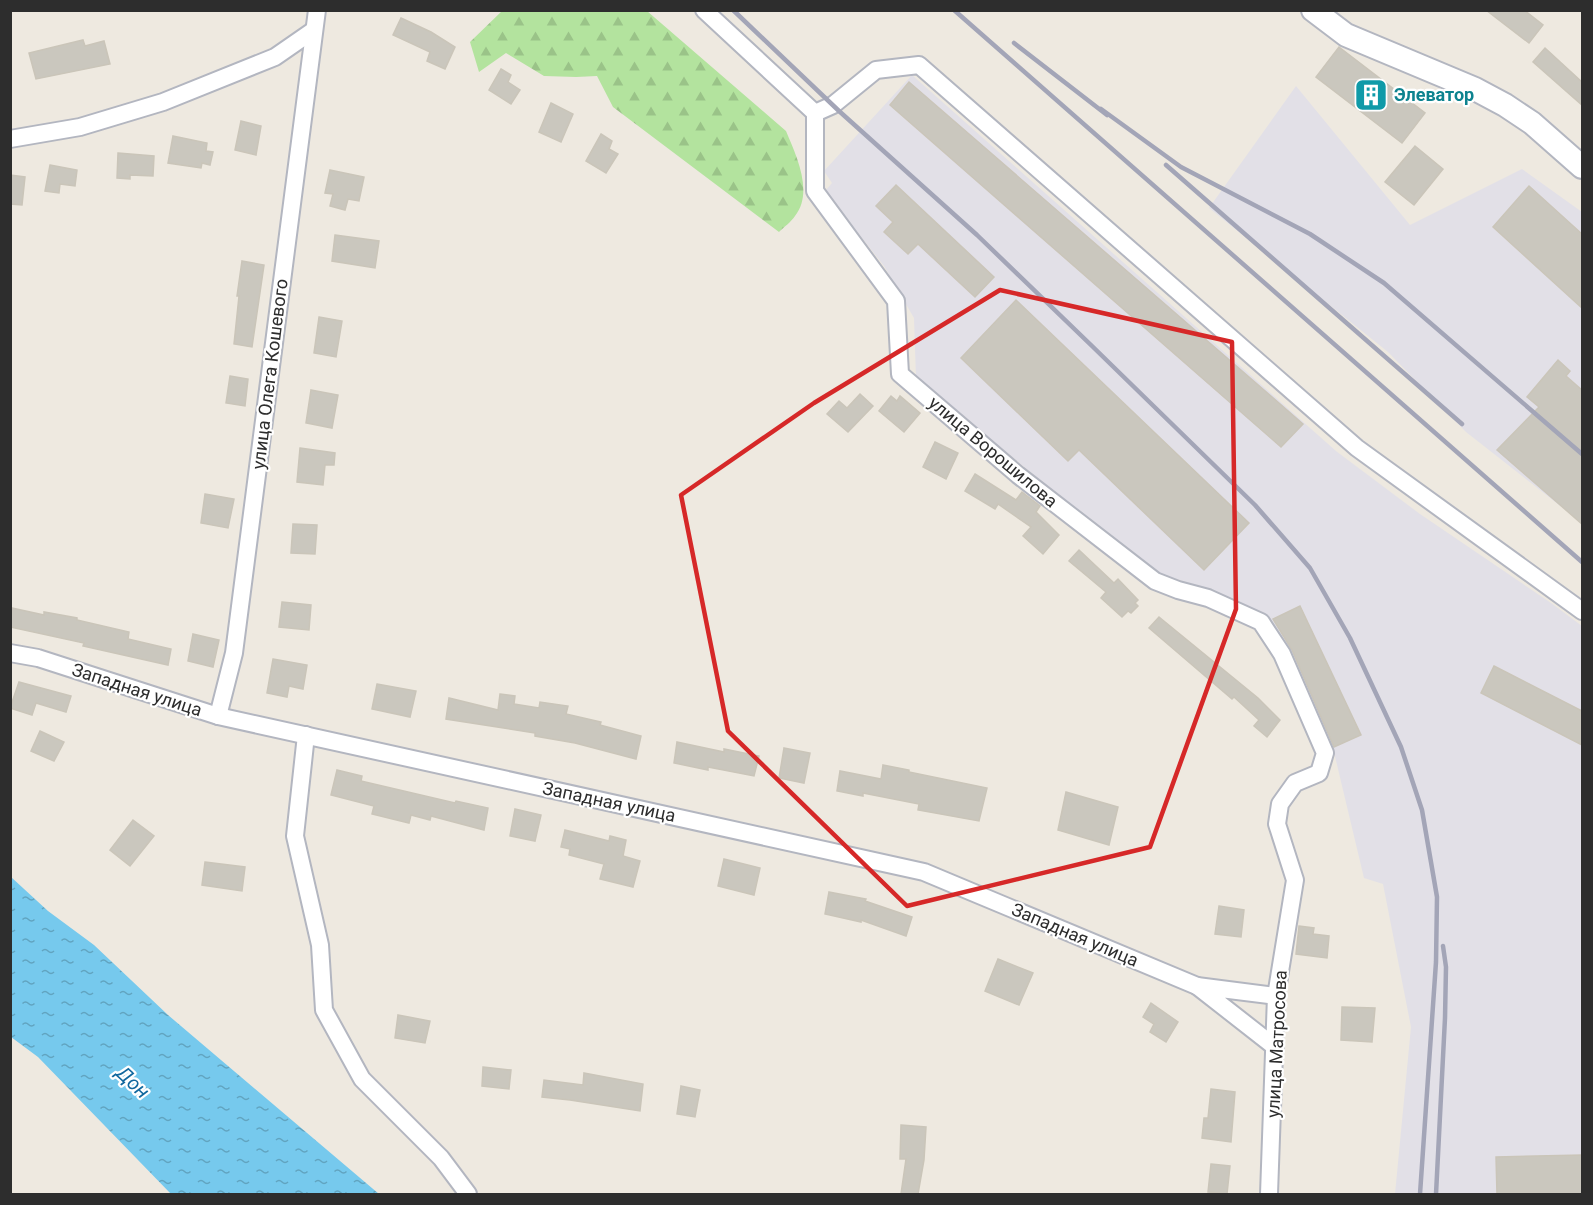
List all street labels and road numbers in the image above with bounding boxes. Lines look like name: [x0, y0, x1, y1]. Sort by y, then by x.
street label: улица Олега Кошевого: [247, 277, 292, 470]
street label: улица Ворошилова: [925, 392, 1062, 512]
street label: Западная улица: [69, 659, 205, 720]
street label: Западная улица: [541, 777, 678, 826]
street label: Западная улица: [1009, 898, 1142, 971]
street label: улица Матросова: [1262, 970, 1291, 1118]

